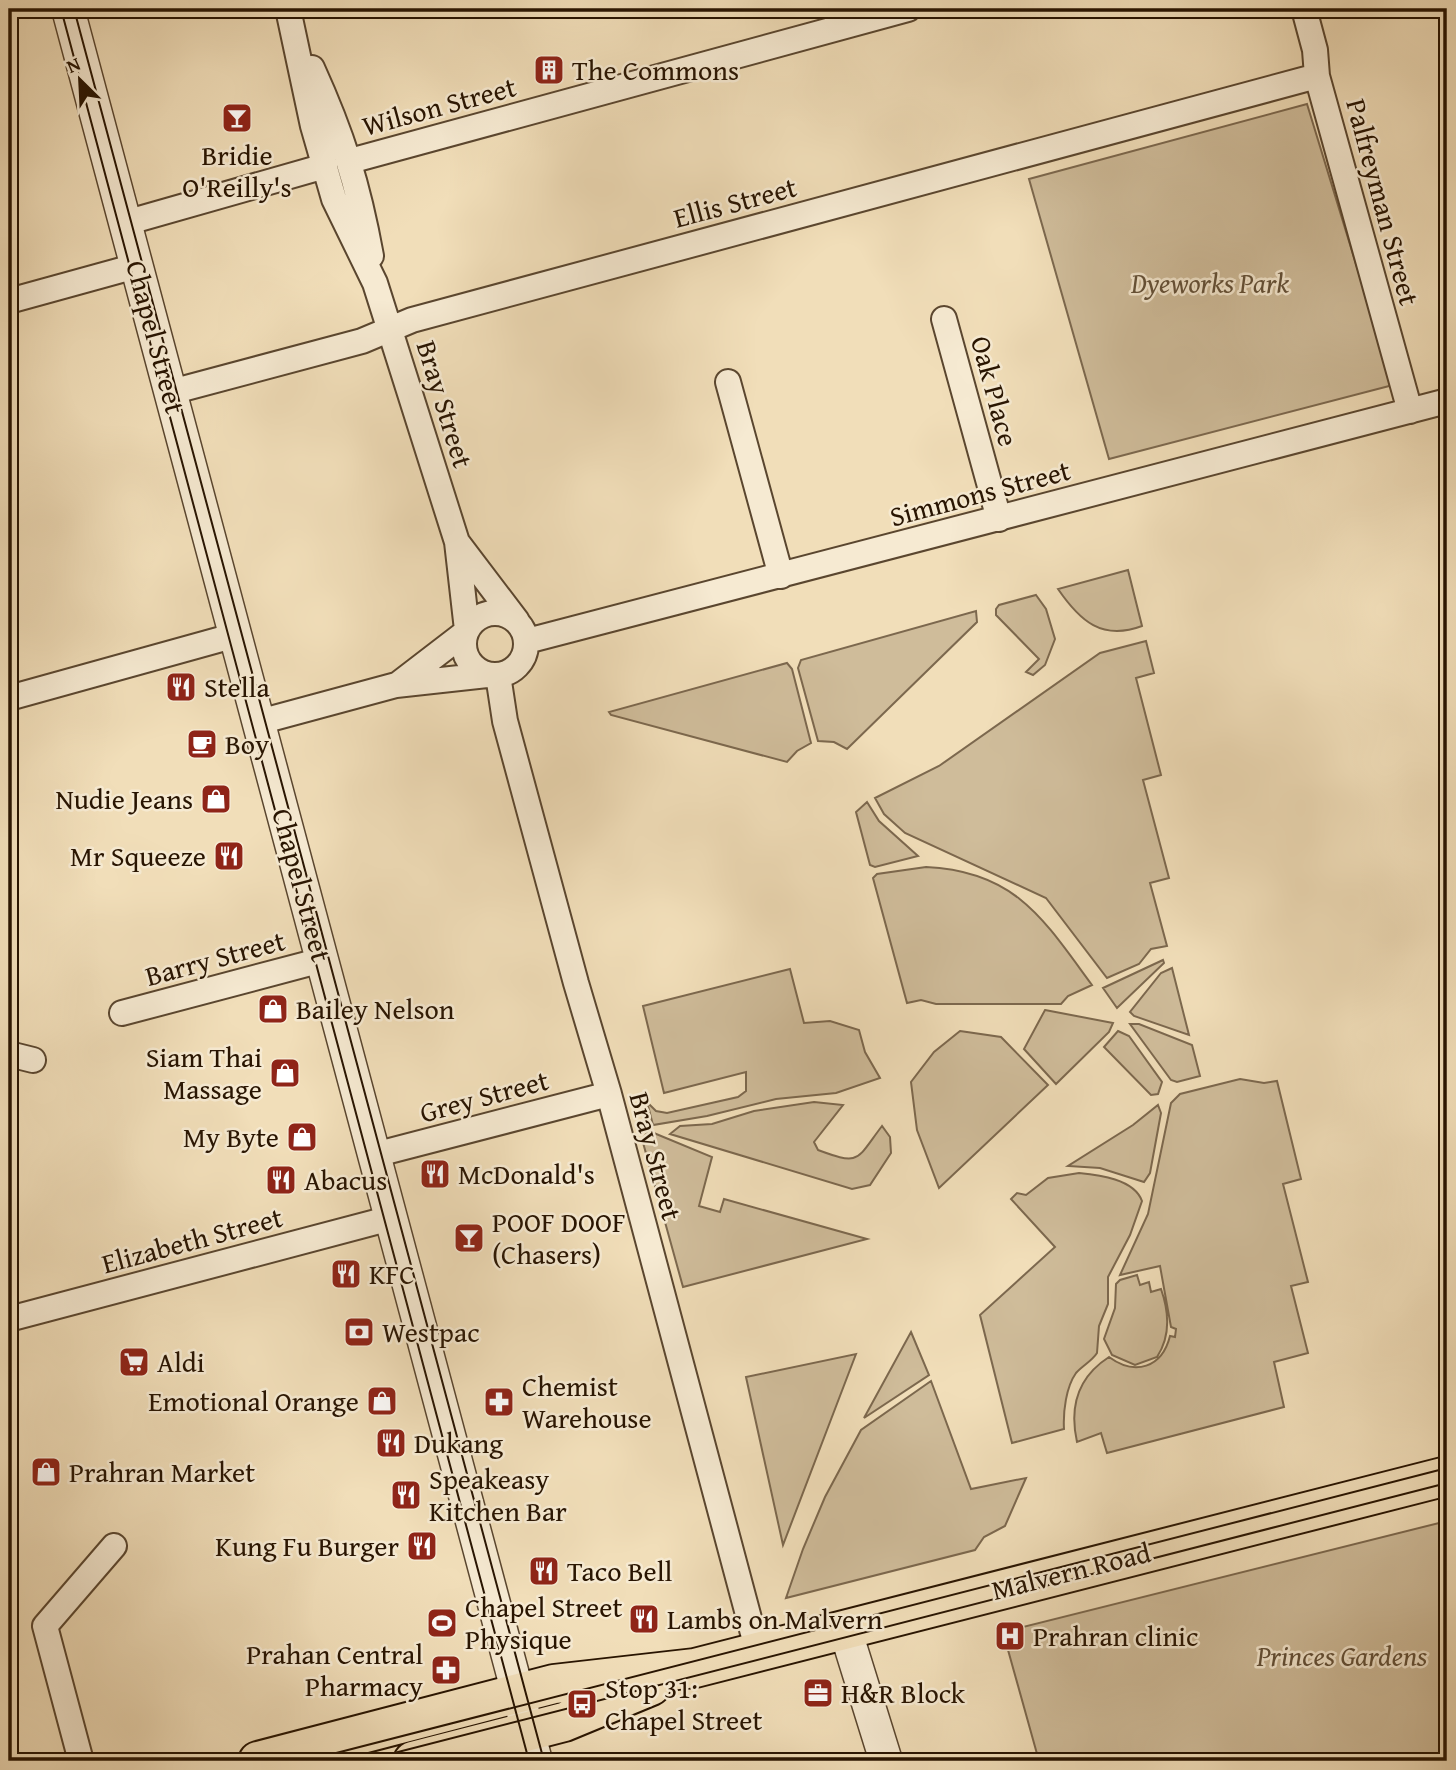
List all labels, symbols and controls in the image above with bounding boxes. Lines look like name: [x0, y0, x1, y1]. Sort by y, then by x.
north arrow: [46, 46, 116, 116]
text: N: [62, 49, 85, 80]
place label: The Commons: [572, 49, 739, 90]
building icon: The Commons: [532, 53, 566, 87]
street label: Wilson Street: [357, 65, 520, 146]
street label: Palfreyman Street: [1336, 94, 1431, 310]
bar icon: Bridie O'Reilly's: [220, 101, 254, 135]
place label: Bridie O'Reilly's: [182, 134, 292, 207]
street label: Ellis Street: [669, 165, 801, 238]
street label: Chapel Street: [116, 256, 197, 418]
park label: Dyeworks Park: [1130, 262, 1289, 303]
street label: Oak Place: [961, 331, 1030, 450]
street label: Bray Street: [407, 335, 484, 473]
street label: Simmons Street: [885, 449, 1075, 536]
place label: Stella: [204, 666, 270, 707]
restaurant icon: Stella: [164, 670, 198, 704]
place label: Boy: [225, 723, 269, 764]
cafe icon: Boy: [185, 727, 219, 761]
place label: Nudie Jeans: [55, 778, 193, 819]
shop icon: Nudie Jeans: [199, 782, 233, 816]
street label: Chapel Street: [262, 804, 343, 966]
place label: Mr Squeeze: [70, 835, 206, 876]
restaurant icon: Mr Squeeze: [212, 839, 246, 873]
street label: Barry Street: [140, 919, 289, 996]
place label: Bailey Nelson: [296, 988, 455, 1029]
shop icon: Bailey Nelson: [256, 992, 290, 1026]
place label: Siam Thai Massage: [146, 1036, 262, 1109]
shop icon: Siam Thai Massage: [268, 1056, 302, 1090]
street label: Grey Street: [415, 1059, 553, 1132]
street label: Bray Street: [620, 1087, 693, 1225]
place label: My Byte: [183, 1116, 279, 1157]
shop icon: My Byte: [285, 1120, 319, 1154]
place label: McDonald's: [458, 1153, 595, 1194]
restaurant icon: McDonald's: [418, 1157, 452, 1191]
place label: Abacus: [304, 1159, 387, 1200]
restaurant icon: Abacus: [264, 1163, 298, 1197]
street label: Elizabeth Street: [97, 1196, 287, 1283]
place label: POOF DOOF (Chasers): [492, 1201, 626, 1274]
bar icon: POOF DOOF (Chasers): [452, 1221, 486, 1255]
place label: KFC: [369, 1253, 414, 1294]
restaurant icon: KFC: [329, 1257, 363, 1291]
place label: Westpac: [382, 1311, 480, 1352]
bank icon: Westpac: [342, 1315, 376, 1349]
place label: Aldi: [157, 1341, 205, 1382]
supermarket icon: Aldi: [117, 1345, 151, 1379]
place label: Chemist Warehouse: [522, 1365, 652, 1438]
place label: Emotional Orange: [148, 1380, 359, 1421]
shop icon: Emotional Orange: [365, 1384, 399, 1418]
pharmacy icon: Chemist Warehouse: [482, 1385, 516, 1419]
place label: Dukang: [414, 1422, 503, 1463]
restaurant icon: Dukang: [374, 1426, 408, 1460]
place label: Prahran Market: [69, 1451, 255, 1492]
shop icon: Prahran Market: [29, 1455, 63, 1489]
place label: Speakeasy Kitchen Bar: [429, 1458, 567, 1531]
restaurant icon: Speakeasy Kitchen Bar: [389, 1478, 423, 1512]
place label: Kung Fu Burger: [215, 1525, 399, 1566]
restaurant icon: Kung Fu Burger: [405, 1529, 439, 1563]
street label: Malvern Road: [987, 1531, 1155, 1610]
place label: Taco Bell: [567, 1550, 673, 1591]
restaurant icon: Taco Bell: [527, 1554, 561, 1588]
place label: Chapel Street Physique: [465, 1586, 622, 1659]
place label: Lambs on Malvern: [667, 1598, 883, 1639]
restaurant icon: Lambs on Malvern: [627, 1602, 661, 1636]
sports icon: Chapel Street Physique: [425, 1606, 459, 1640]
place label: Prahran clinic: [1033, 1615, 1198, 1656]
hospital icon: Prahran clinic: [993, 1619, 1027, 1653]
place label: Prahan Central Pharmacy: [246, 1633, 423, 1706]
park label: Princes Gardens: [1256, 1635, 1427, 1676]
pharmacy icon: Prahan Central Pharmacy: [429, 1653, 463, 1687]
place label: Stop 31: Chapel Street: [605, 1667, 762, 1740]
place label: H&R Block: [841, 1672, 966, 1713]
office icon: H&R Block: [801, 1676, 835, 1710]
bus stop icon: Stop 31: Chapel Street: [565, 1687, 599, 1721]

